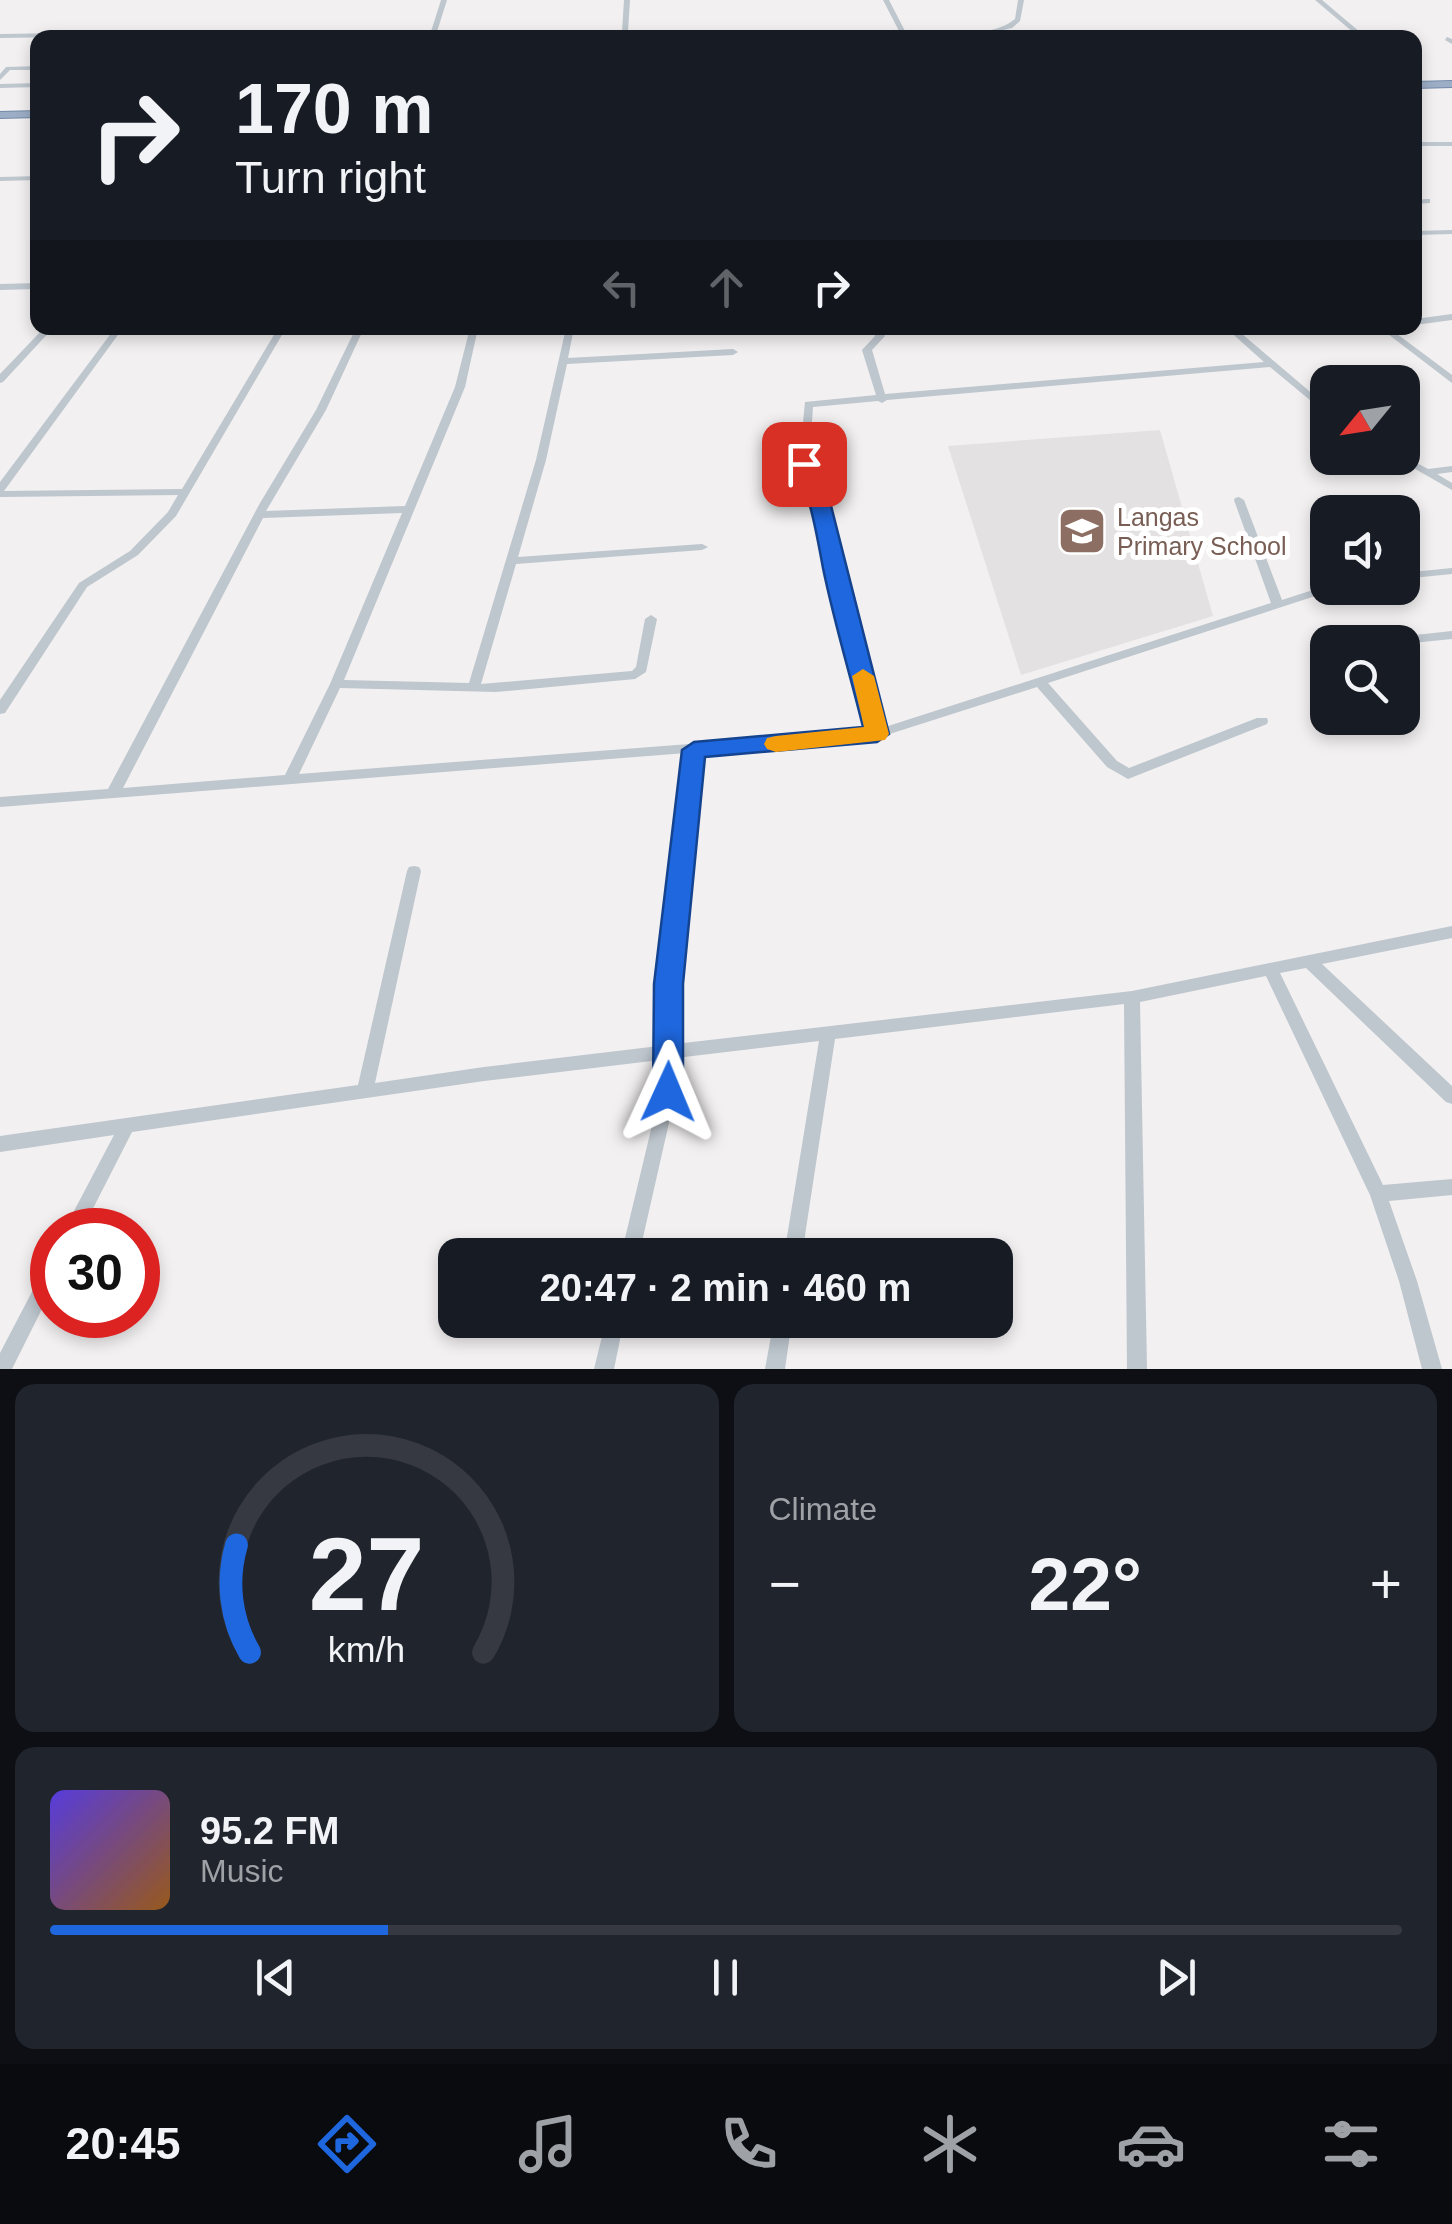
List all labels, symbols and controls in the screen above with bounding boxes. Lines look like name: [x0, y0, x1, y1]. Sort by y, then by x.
icon: right: [70, 70, 200, 200]
text: 170 m: [235, 70, 433, 148]
text: Turn right: [235, 152, 426, 203]
icon: left: [594, 260, 649, 315]
icon: ahead: [699, 260, 754, 315]
icon: right: [804, 260, 859, 315]
north arrow: [1310, 365, 1420, 475]
map controls: [1310, 365, 1420, 735]
pin: [762, 422, 847, 507]
icon: arrive: [777, 437, 832, 492]
button: sound: [1310, 495, 1420, 605]
place label: Langas Primary School: [1117, 503, 1287, 560]
school or university icon: Langas Primary School: [1056, 505, 1108, 557]
button: search: [1310, 625, 1420, 735]
position arrow: [616, 1040, 720, 1144]
speed limit sign: 30: [30, 1208, 160, 1338]
text: 20:47 · 2 min · 460 m: [540, 1267, 911, 1309]
text: Climate: [769, 1491, 877, 1527]
text: 27: [309, 1516, 425, 1632]
text: 22°: [1029, 1542, 1142, 1626]
text: −: [769, 1553, 801, 1615]
text: +: [1370, 1553, 1402, 1615]
text: km/h: [328, 1630, 405, 1670]
text: 95.2 FM: [200, 1810, 339, 1852]
text: Music: [200, 1853, 284, 1889]
icon: previous: [248, 1950, 303, 2005]
icon: pause: [698, 1950, 753, 2005]
icon: next: [1149, 1950, 1204, 2005]
icon: directions: [312, 2109, 382, 2179]
icon: music: [513, 2109, 583, 2179]
icon: phone: [714, 2109, 784, 2179]
icon: climate: [915, 2109, 985, 2179]
icon: car: [1116, 2109, 1186, 2179]
icon: filters: [1316, 2109, 1386, 2179]
text: 20:45: [65, 2118, 181, 2169]

